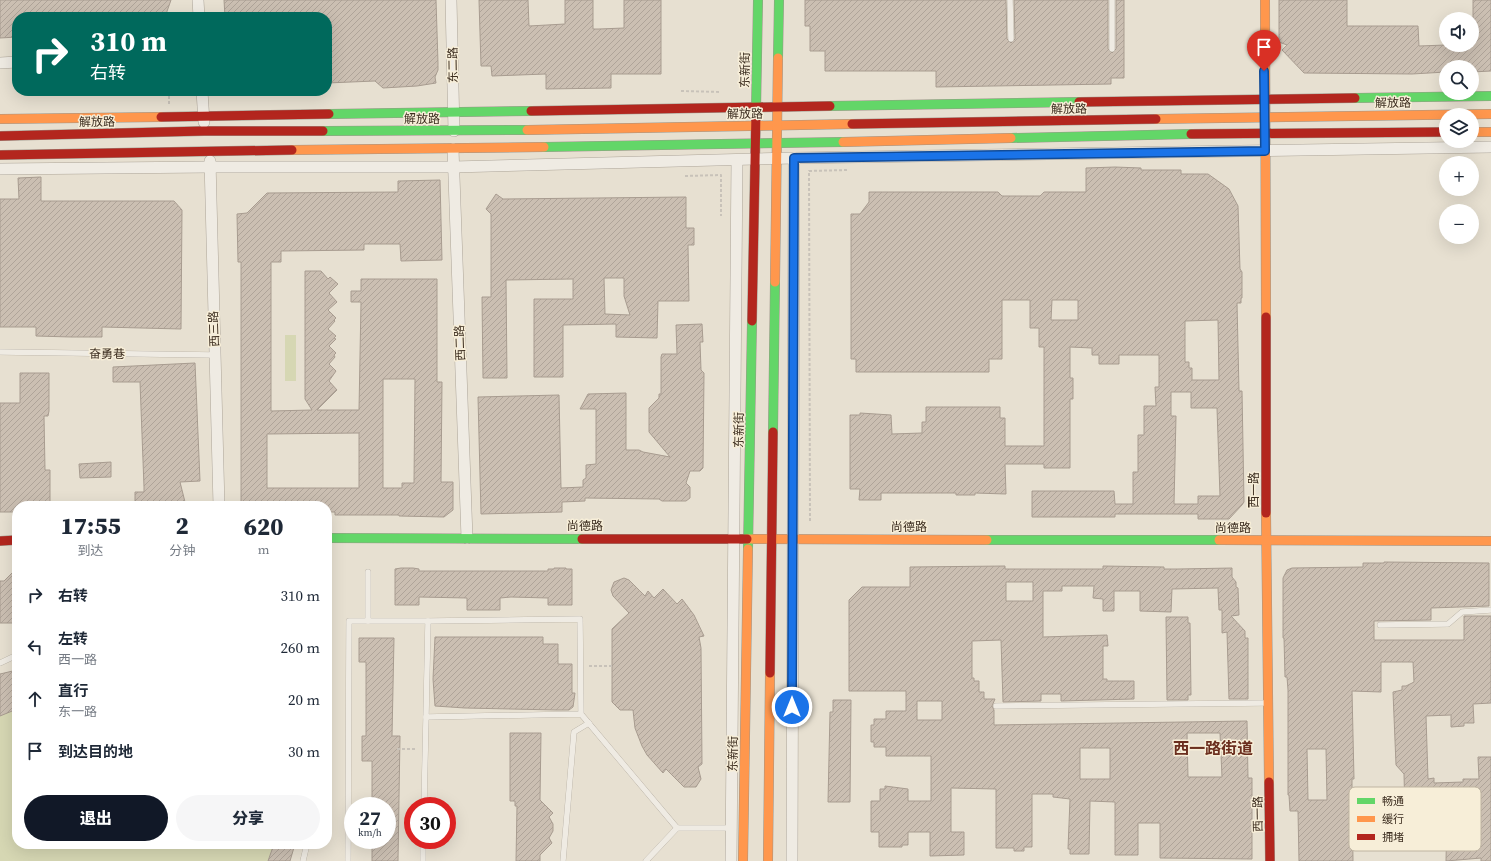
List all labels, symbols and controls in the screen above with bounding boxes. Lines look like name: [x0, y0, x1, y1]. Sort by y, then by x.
map controls: [1439, 12, 1479, 244]
button: sound: [1439, 12, 1479, 52]
text: 310 m: [90, 22, 167, 60]
icon: right: [24, 28, 76, 80]
pin: [1247, 30, 1281, 71]
icon: arrive: [1253, 36, 1275, 58]
street label: 东二路: [445, 47, 461, 83]
street label: 东新街: [737, 52, 753, 88]
text: 右转: [90, 60, 126, 85]
button: search: [1439, 60, 1479, 100]
street label: 解放路: [1375, 95, 1411, 111]
street label: 解放路: [1051, 101, 1087, 117]
street label: 解放路: [727, 106, 763, 122]
button: layers: [1439, 108, 1479, 148]
street label: 解放路: [404, 111, 440, 127]
street label: 解放路: [79, 114, 115, 130]
button: +: [1439, 156, 1479, 196]
button: −: [1439, 204, 1479, 244]
street label: 西三路: [205, 311, 223, 347]
street label: 西二路: [451, 325, 469, 361]
street label: 奋勇巷: [89, 346, 125, 362]
street label: 东新街: [731, 412, 747, 448]
street label: 西一路: [1246, 472, 1262, 508]
text: 17:55: [61, 509, 121, 542]
text: 2: [176, 509, 189, 542]
text: 620: [244, 510, 283, 543]
street label: 尚德路: [567, 518, 603, 534]
street label: 尚德路: [891, 519, 927, 535]
street label: 尚德路: [1215, 520, 1251, 536]
text: m: [258, 541, 269, 558]
text: 到达: [78, 542, 104, 559]
text: 分钟: [169, 542, 195, 559]
icon: right: [24, 584, 46, 606]
text: 右转: [58, 585, 88, 606]
text: 310 m: [280, 585, 320, 606]
text: 左转: [58, 628, 88, 649]
icon: left: [24, 636, 46, 658]
text: 260 m: [280, 637, 320, 658]
text: 西一路: [58, 651, 97, 668]
text: 直行: [58, 680, 88, 701]
position arrow: [771, 686, 813, 728]
icon: ahead: [24, 688, 46, 710]
text: 20 m: [288, 689, 320, 710]
text: 东一路: [58, 703, 97, 720]
street label: 东新街: [725, 736, 741, 772]
district label: 西一路街道: [1173, 737, 1253, 759]
icon: arrive: [24, 740, 46, 762]
text: 到达目的地: [58, 741, 133, 762]
text: 30 m: [288, 741, 320, 762]
legend: [1349, 787, 1481, 851]
text: 畅通: [1382, 794, 1404, 809]
button: 退出: [24, 795, 168, 841]
button: 分享: [176, 795, 320, 841]
street label: 西一路: [1250, 796, 1266, 832]
speed limit sign: 30: [404, 797, 456, 849]
text: 27: [359, 804, 381, 832]
text: 缓行: [1382, 812, 1404, 827]
text: km/h: [358, 826, 382, 839]
text: 拥堵: [1382, 830, 1404, 845]

